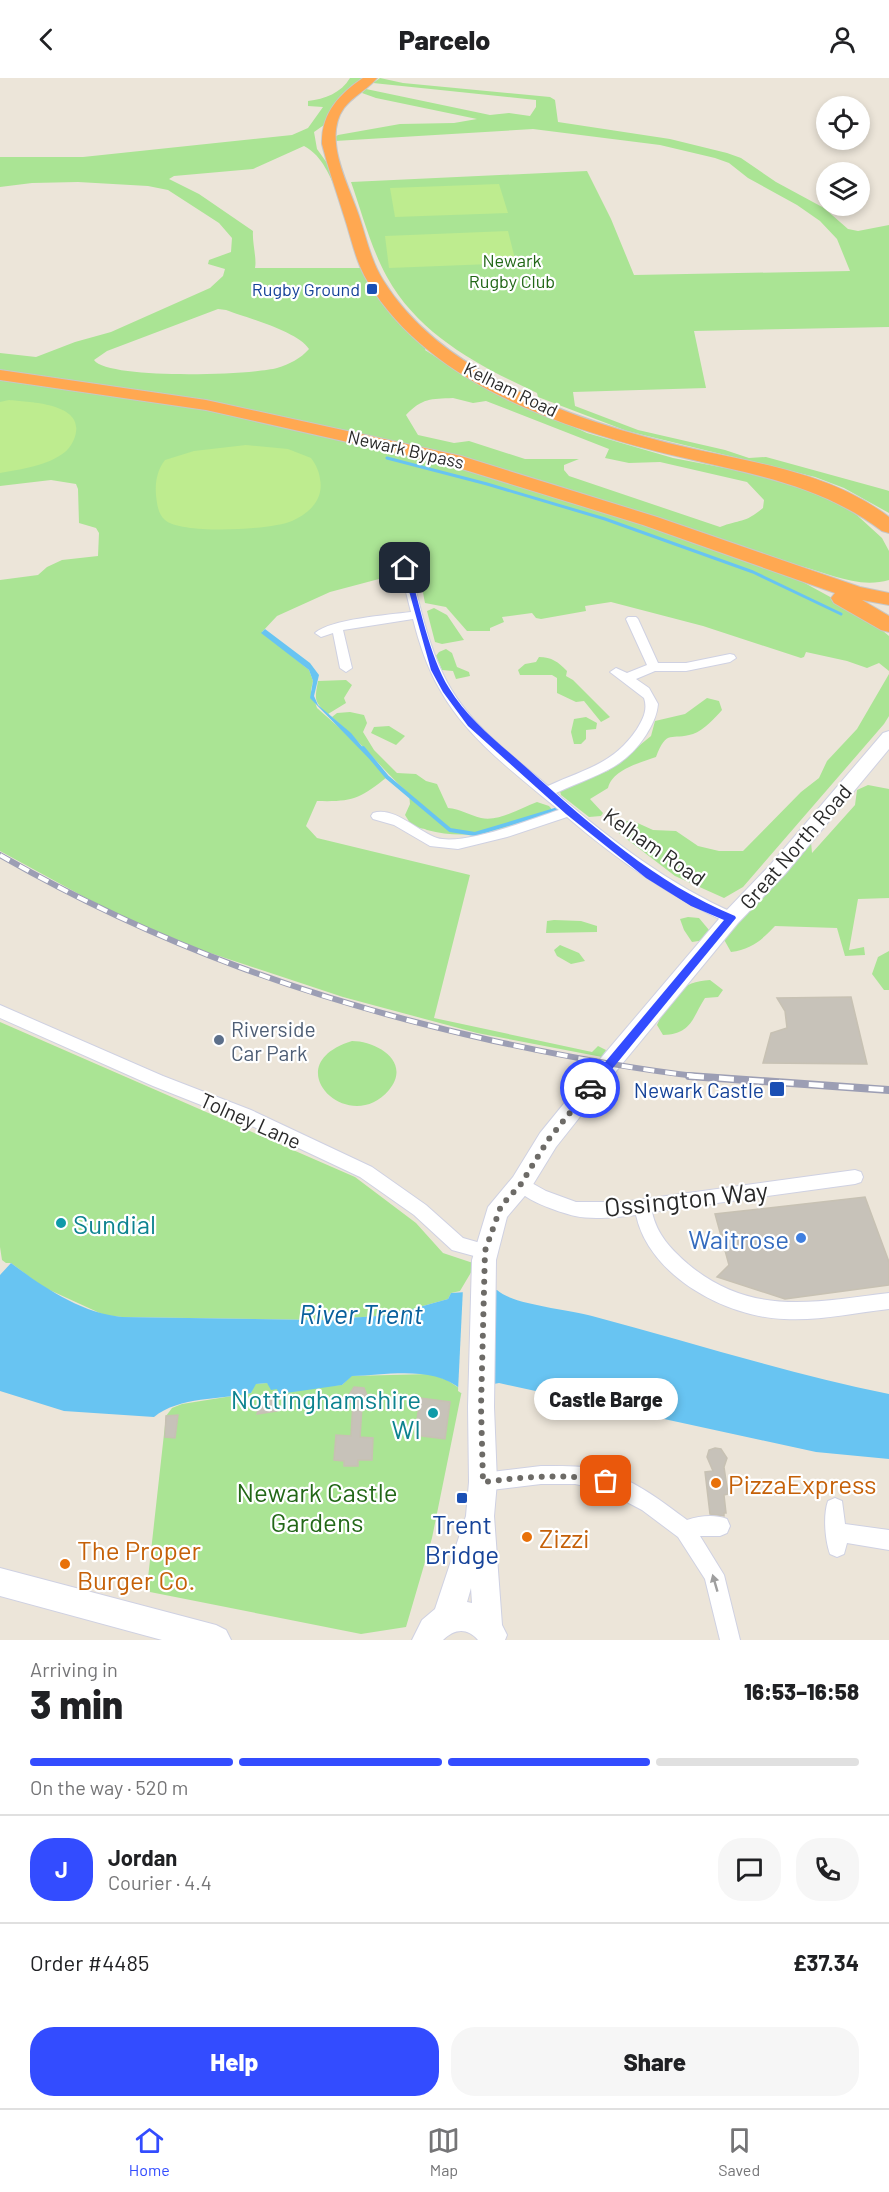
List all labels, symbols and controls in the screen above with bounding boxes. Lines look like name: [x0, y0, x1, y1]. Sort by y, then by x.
icon: back: [30, 23, 63, 56]
text: Parcelo: [399, 23, 490, 55]
icon: person: [826, 23, 859, 56]
map controls: [816, 96, 870, 216]
button: locate: [816, 96, 870, 150]
button: layers: [816, 162, 870, 216]
park label: Newark Rugby Club: [469, 249, 555, 292]
place label: Rugby Ground: [252, 278, 360, 300]
marker: Rugby Ground: [365, 282, 379, 296]
street label: Kelham Road: [460, 357, 562, 421]
street label: Newark Bypass: [346, 425, 466, 473]
pin: [379, 542, 430, 593]
icon: home: [388, 551, 421, 584]
street label: Great North Road: [734, 778, 856, 914]
street label: Kelham Road: [599, 802, 711, 890]
place label: Riverside Car Park: [231, 1016, 316, 1065]
marker: Riverside Car Park: [212, 1033, 226, 1047]
courier: [560, 1058, 620, 1118]
icon: car: [574, 1072, 607, 1105]
place label: Newark Castle: [634, 1077, 764, 1102]
marker: Newark Castle: [768, 1080, 786, 1098]
street label: Tolney Lane: [197, 1087, 305, 1153]
street label: Ossington Way: [603, 1174, 769, 1222]
place label: Sundial: [73, 1208, 156, 1239]
marker: Sundial: [54, 1216, 68, 1230]
place label: Waitrose: [688, 1223, 789, 1254]
marker: Waitrose: [794, 1231, 808, 1245]
water label: River Trent: [299, 1297, 423, 1329]
callout: Castle Barge: [534, 1379, 678, 1421]
place label: Nottinghamshire WI: [231, 1383, 421, 1444]
text: Castle Barge: [549, 1387, 663, 1411]
marker: Nottinghamshire WI: [426, 1406, 440, 1420]
pin: [580, 1455, 631, 1506]
icon: bag: [589, 1464, 622, 1497]
place label: PizzaExpress: [728, 1468, 877, 1499]
park label: Newark Castle Gardens: [236, 1476, 398, 1537]
marker: PizzaExpress: [709, 1476, 723, 1490]
marker: Trent Bridge: [455, 1491, 469, 1505]
place label: Trent Bridge: [425, 1508, 499, 1569]
place label: Zizzi: [539, 1522, 590, 1553]
marker: Zizzi: [520, 1530, 534, 1544]
place label: The Proper Burger Co.: [77, 1534, 202, 1595]
marker: The Proper Burger Co.: [58, 1557, 72, 1571]
one-way arrow: [710, 1574, 719, 1592]
text: Arriving in: [30, 1657, 118, 1681]
text: 16:53–16:58: [744, 1678, 859, 1704]
text: 3 min: [30, 1680, 123, 1727]
text: On the way · 520 m: [30, 1775, 188, 1799]
button: chat: [718, 1838, 781, 1901]
button: phone: [796, 1838, 859, 1901]
text: Jordan: [108, 1844, 177, 1870]
text: J: [55, 1856, 68, 1882]
text: Courier · 4.4: [108, 1870, 212, 1894]
text: Order #4485: [30, 1949, 149, 1975]
text: £37.34: [793, 1949, 859, 1975]
button: Help: [30, 2027, 439, 2096]
button: Share: [451, 2027, 859, 2096]
tab: Home: [129, 2124, 170, 2179]
tab: Map: [427, 2124, 460, 2179]
tab: Saved: [718, 2124, 760, 2179]

